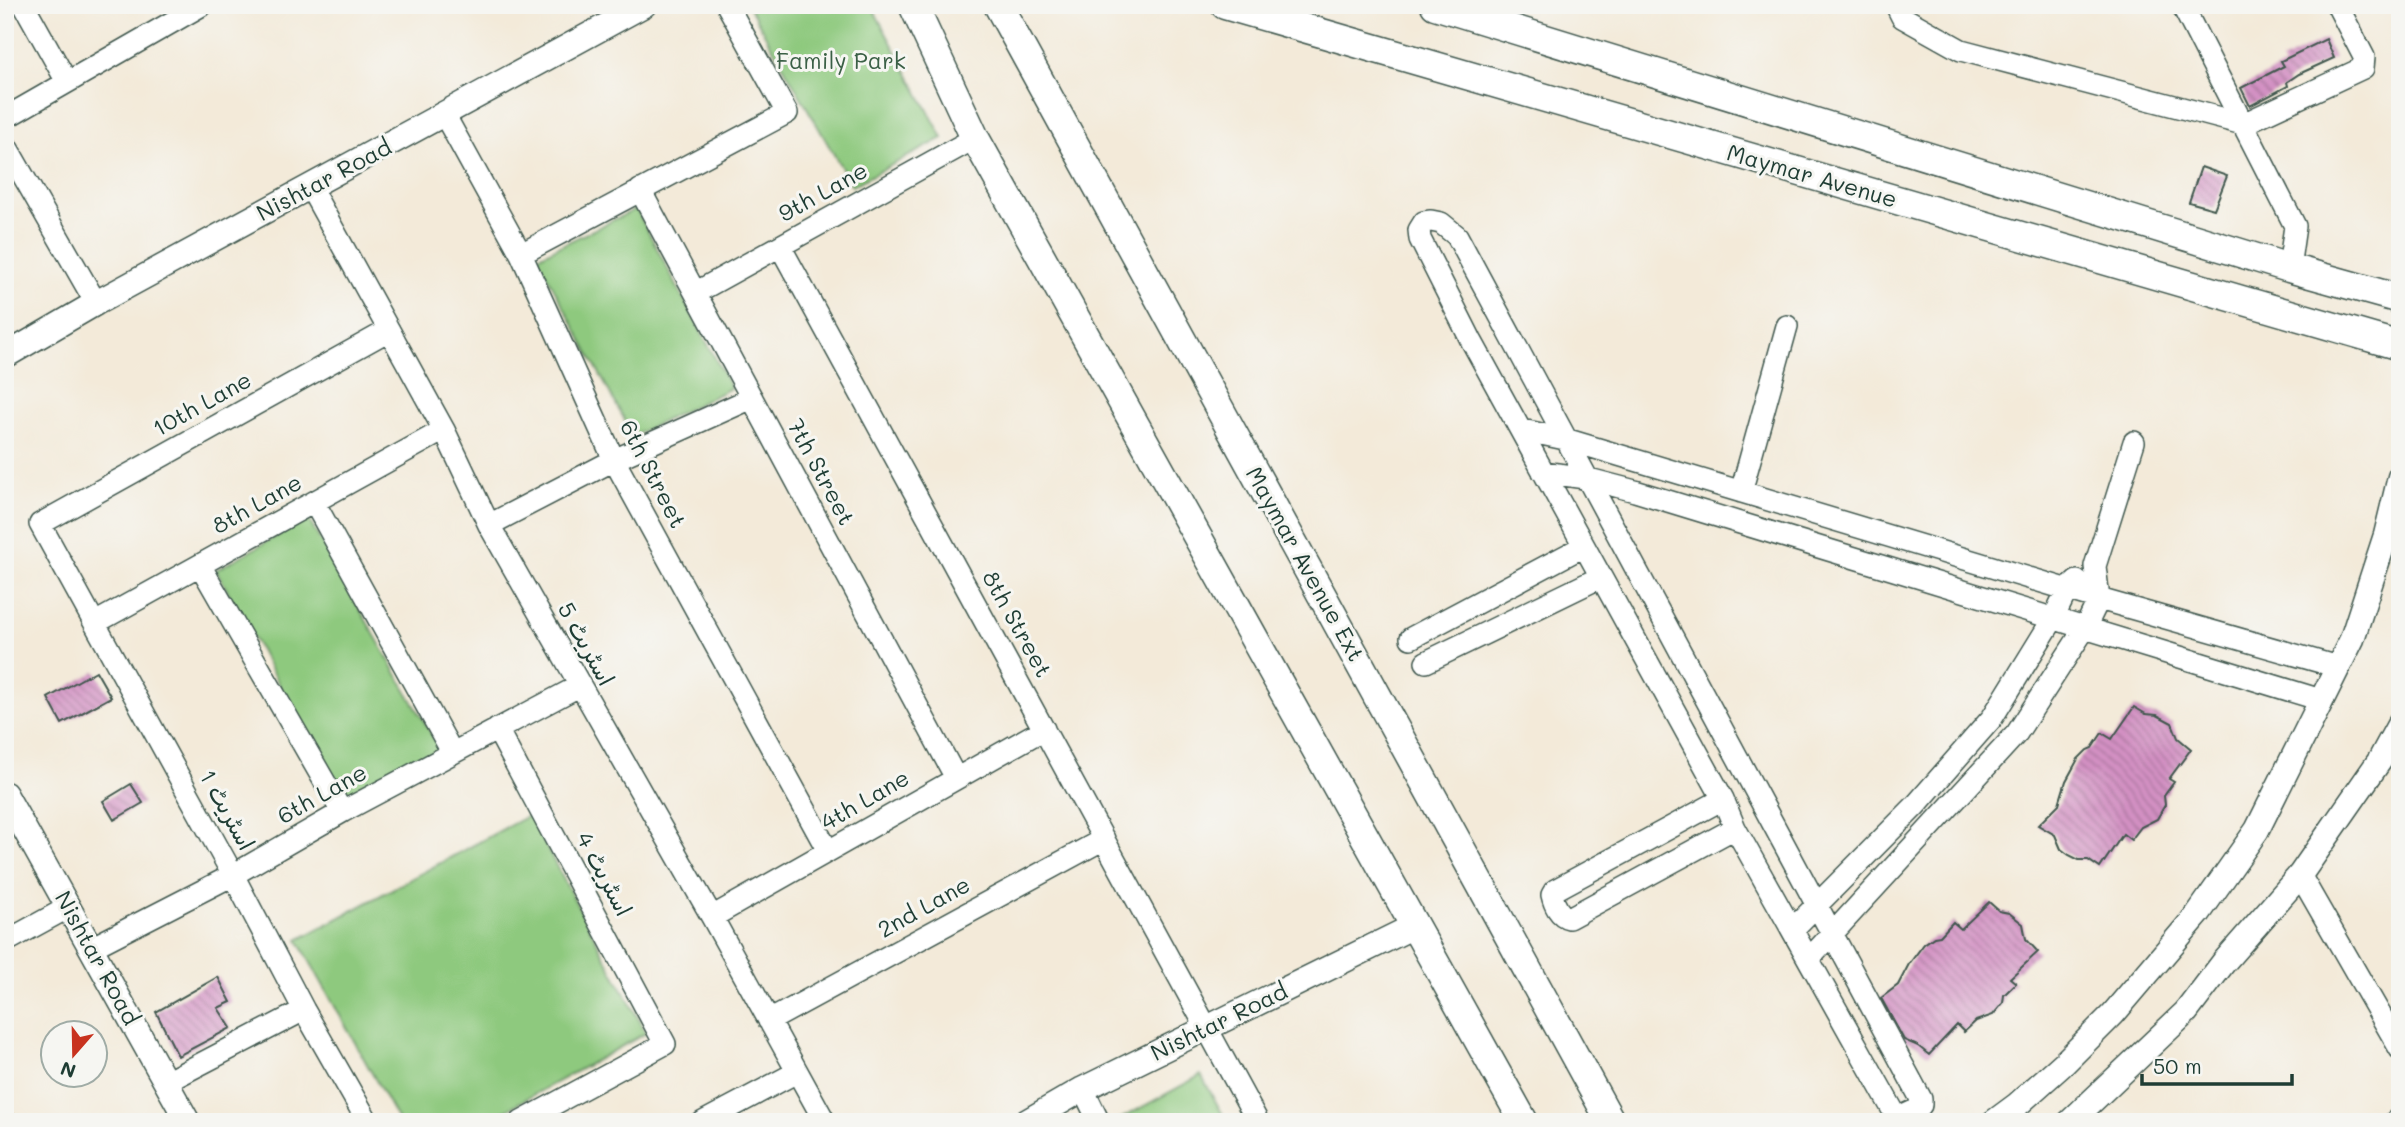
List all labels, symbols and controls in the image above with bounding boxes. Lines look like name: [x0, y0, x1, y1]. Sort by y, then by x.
park label: Family Park: [776, 45, 906, 75]
street label: Nishtar Road: [251, 131, 396, 227]
street label: Maymar Avenue: [1724, 136, 1901, 214]
street label: 9th Lane: [773, 154, 872, 228]
street label: 10th Lane: [147, 364, 256, 443]
street label: 7th Street: [781, 413, 862, 530]
street label: 6th Street: [614, 414, 694, 533]
street label: Maymar Avenue Ext: [1240, 461, 1372, 666]
street label: 8th Lane: [206, 466, 307, 540]
street label: 8th Street: [976, 565, 1059, 682]
street label: اسٹریٹ 5: [552, 596, 622, 691]
street label: 6th Lane: [271, 756, 372, 830]
street label: 4th Lane: [815, 762, 914, 836]
street label: اسٹریٹ 1: [193, 764, 262, 855]
street label: اسٹریٹ 4: [570, 826, 640, 921]
street label: 2nd Lane: [872, 869, 975, 944]
street label: Nishtar Road: [49, 885, 147, 1030]
street label: Nishtar Road: [1145, 975, 1292, 1067]
north arrow: [38, 1018, 108, 1088]
scale bar: [2142, 1043, 2293, 1087]
text: 50 m: [2153, 1052, 2202, 1079]
text: N: [57, 1056, 79, 1085]

